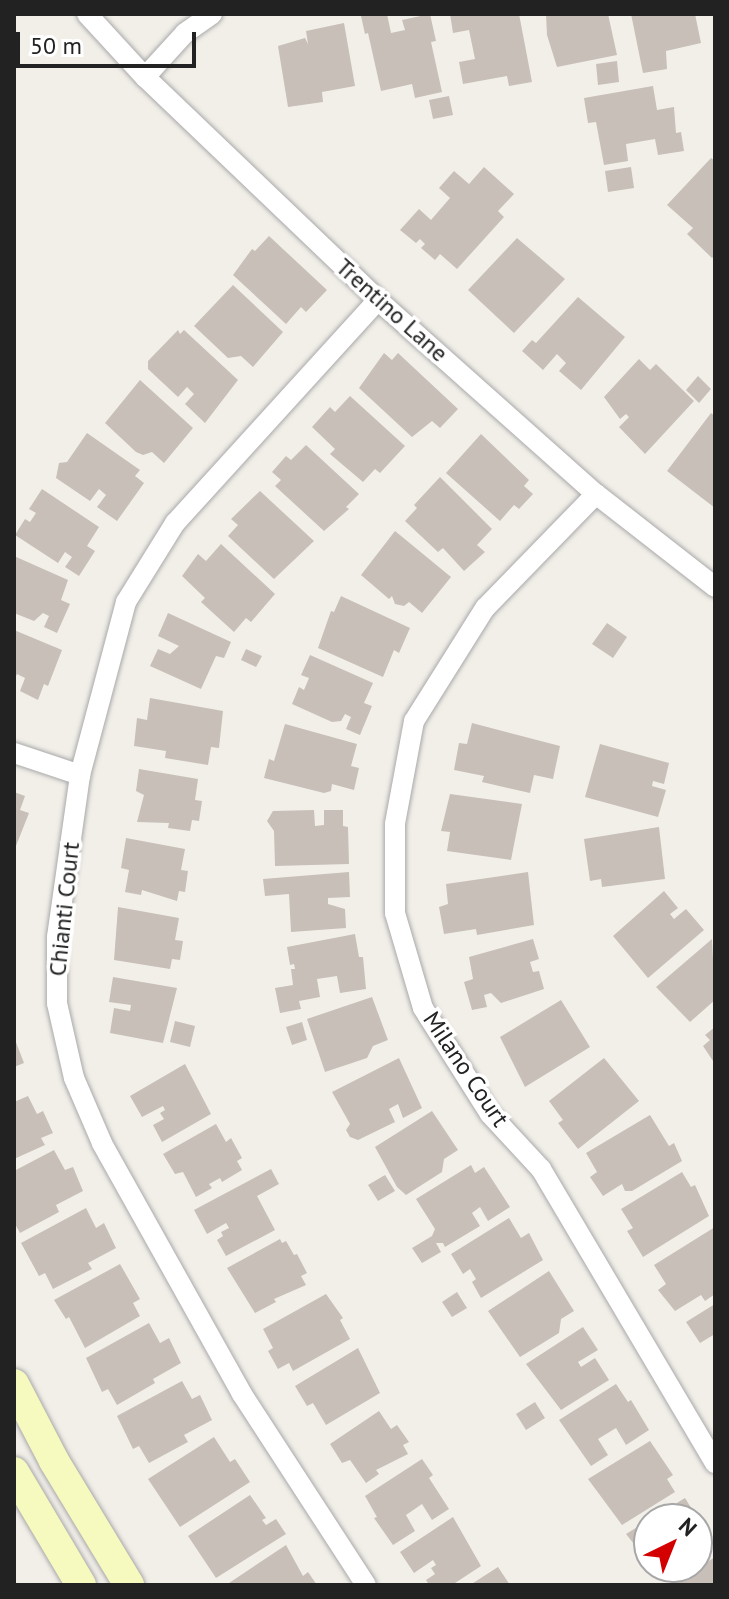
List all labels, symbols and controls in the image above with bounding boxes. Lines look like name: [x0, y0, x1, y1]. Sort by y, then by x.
scale bar: [20, 16, 200, 66]
text: 50 m: [30, 30, 82, 61]
street label: Trentino Lane: [330, 252, 454, 368]
street label: Chianti Court: [43, 840, 85, 978]
street label: Milano Court: [417, 1006, 515, 1132]
north arrow: [633, 1503, 713, 1583]
text: N: [673, 1512, 703, 1542]

